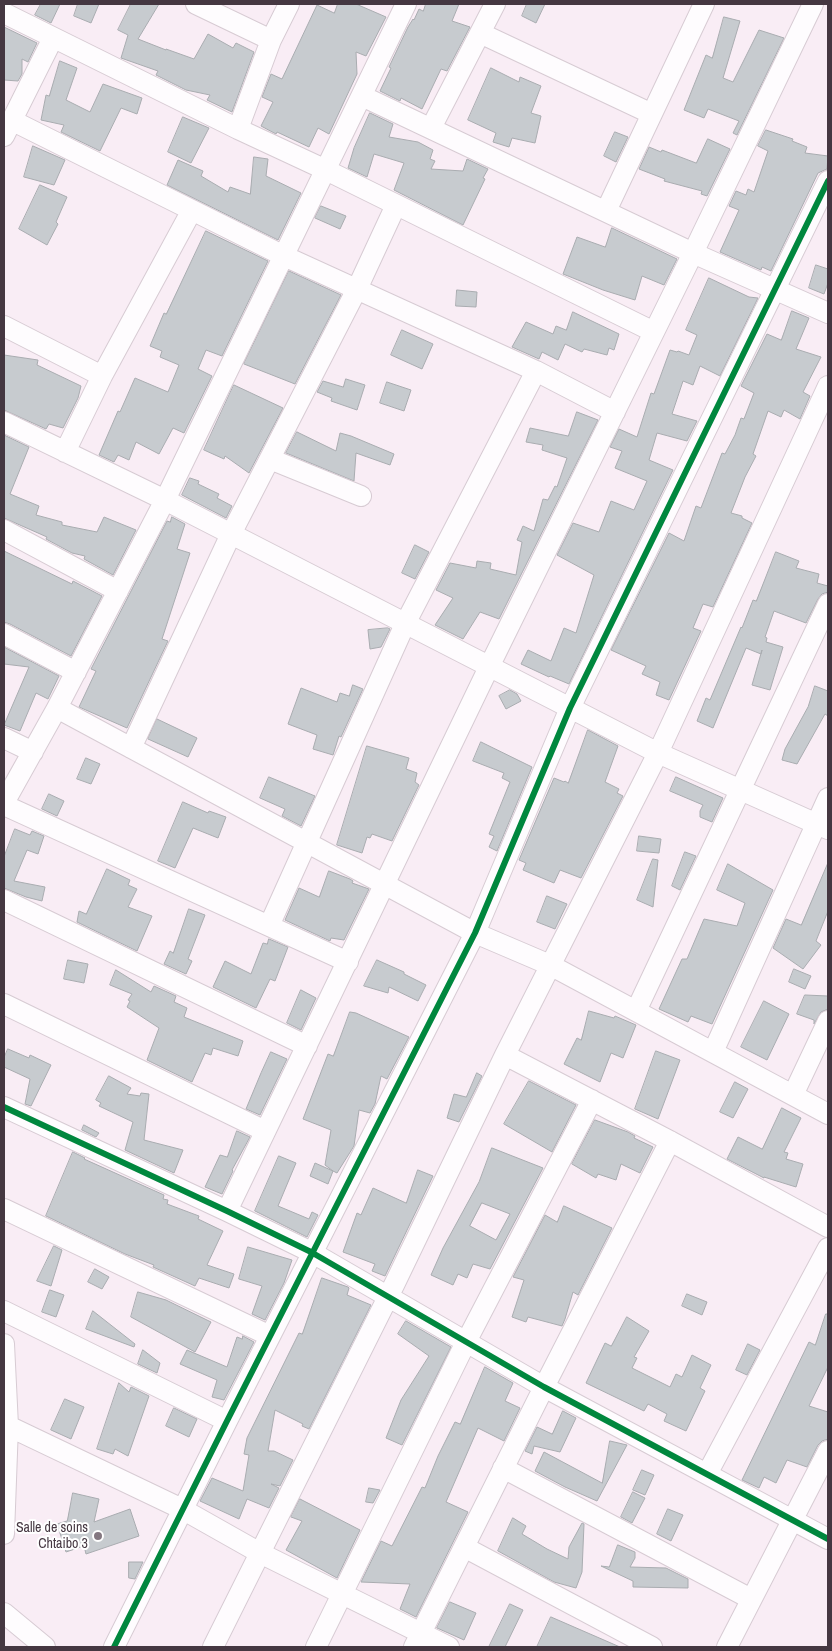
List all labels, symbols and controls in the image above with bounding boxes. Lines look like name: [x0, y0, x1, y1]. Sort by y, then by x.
place label: Salle de soins Chtaibo 3: [16, 1520, 88, 1552]
marker: Salle de soins Chtaibo 3: [92, 1530, 104, 1542]

